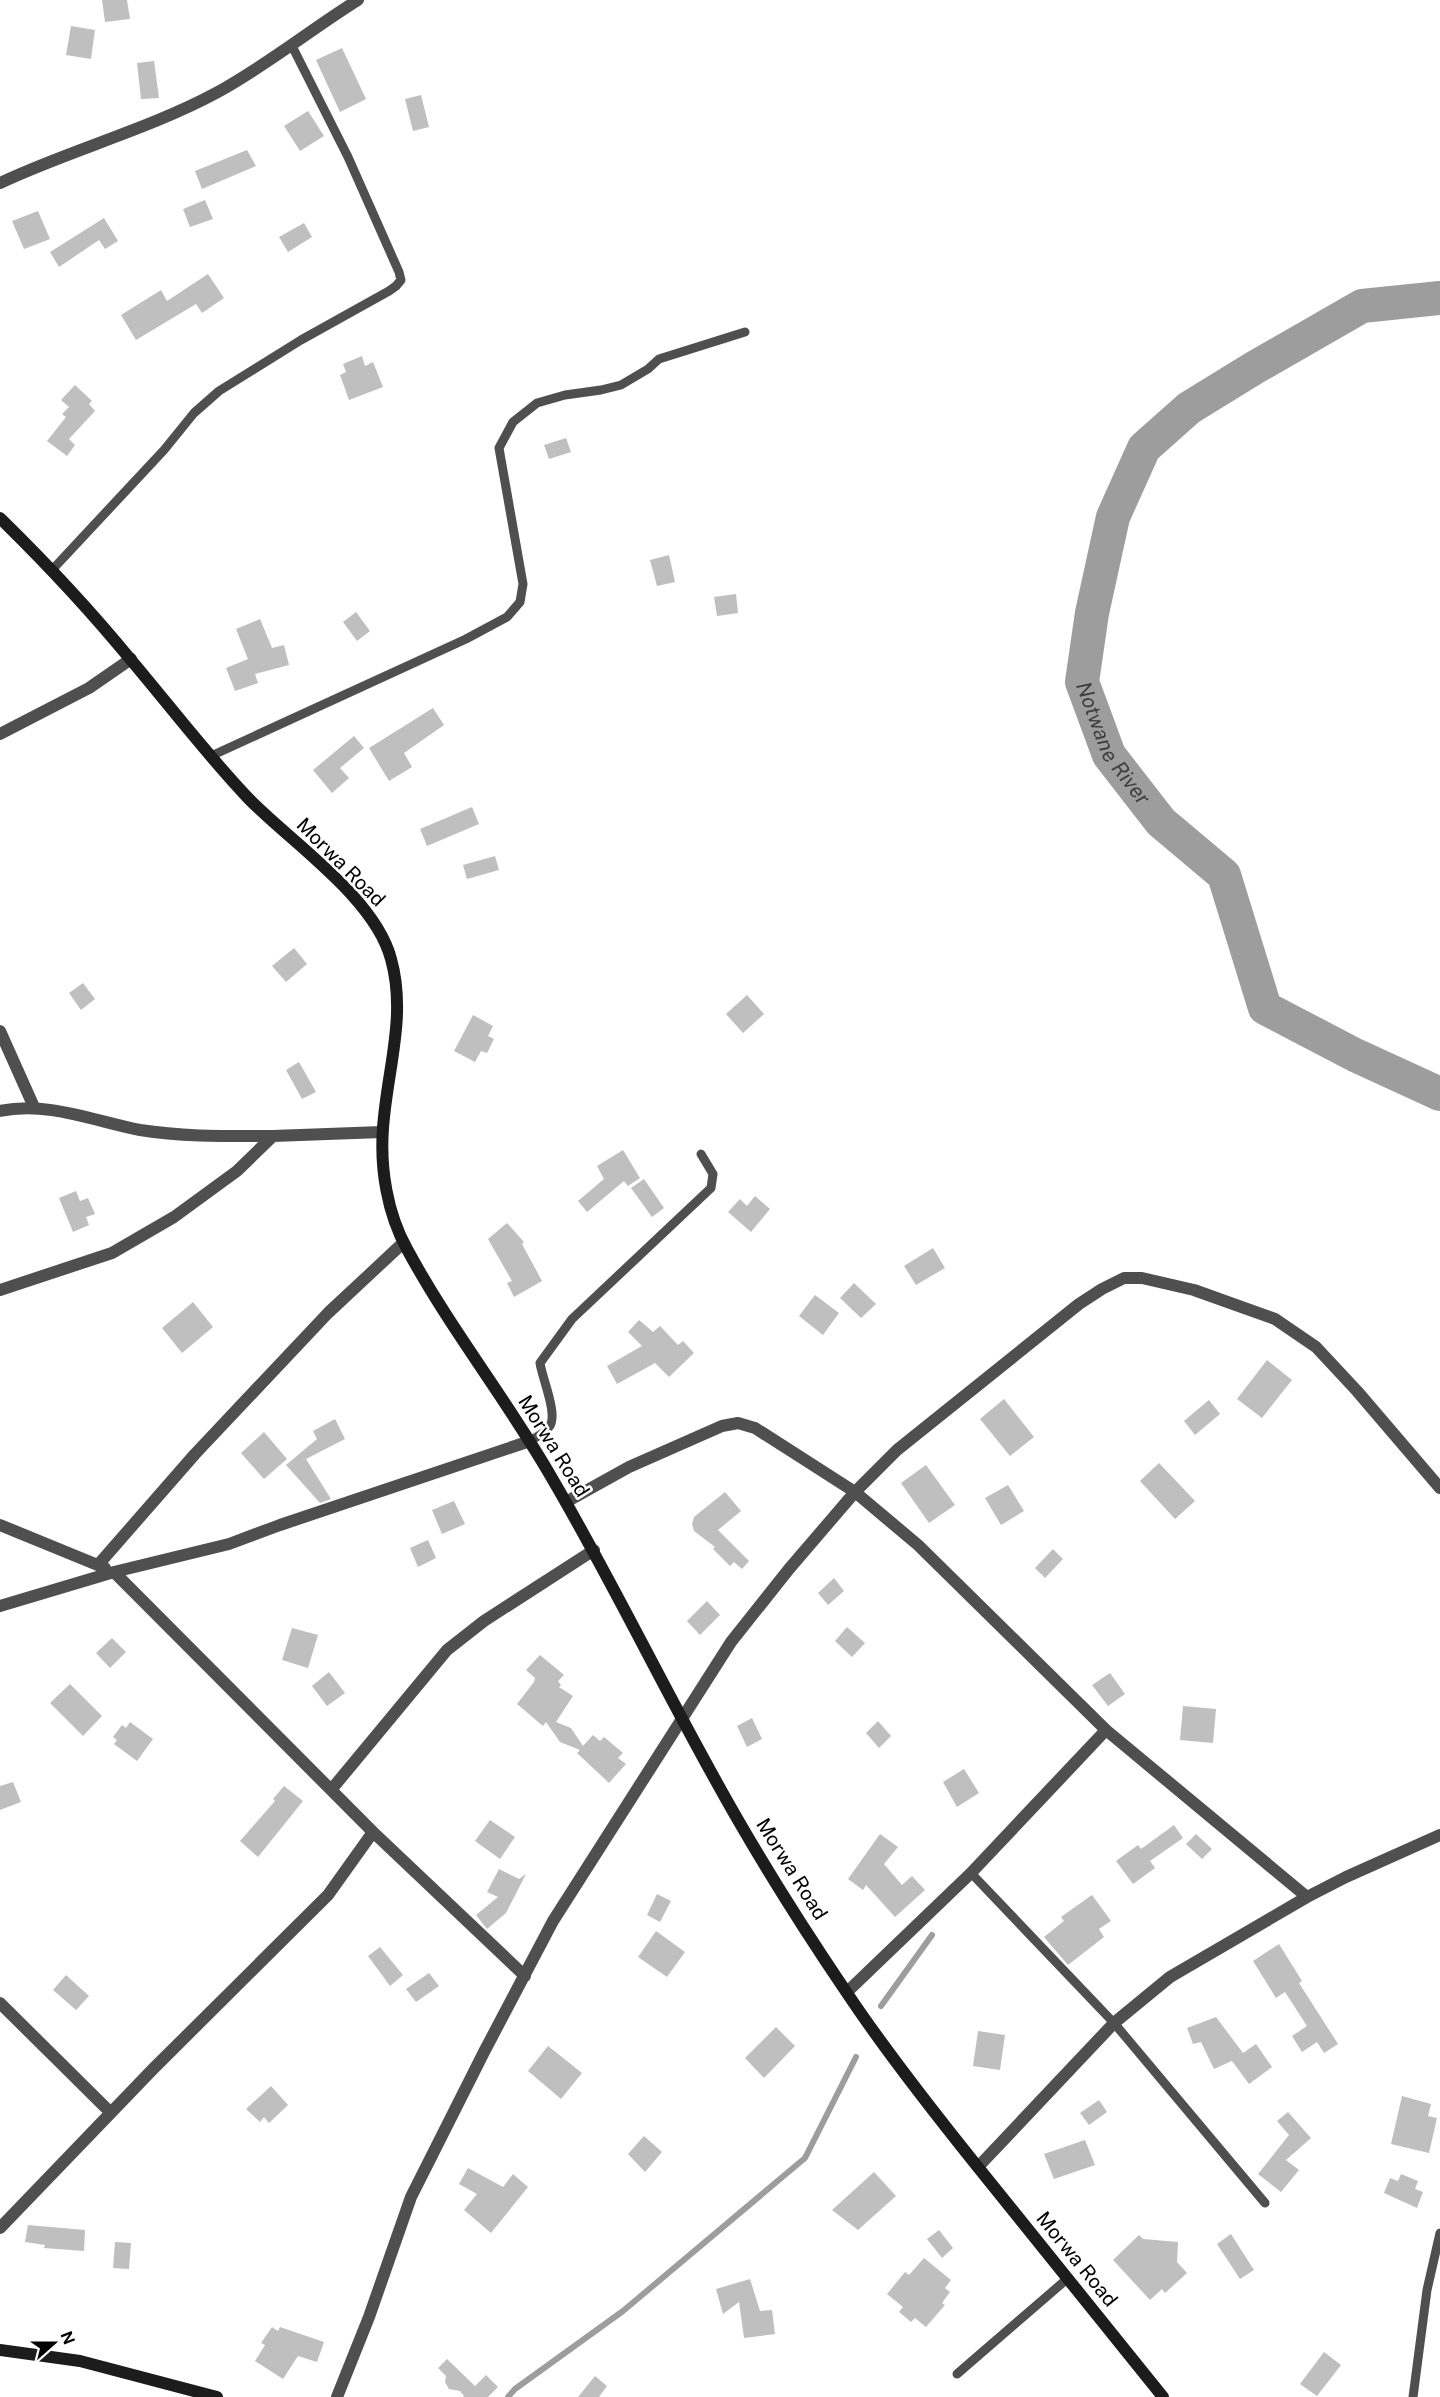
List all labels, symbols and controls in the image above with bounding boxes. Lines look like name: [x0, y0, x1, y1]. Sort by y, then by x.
water label: Notwane River: [1071, 678, 1156, 810]
street label: Morwa Road: [292, 813, 390, 911]
street label: Morwa Road: [513, 1391, 595, 1501]
street label: Morwa Road: [751, 1814, 833, 1924]
street label: Morwa Road: [1031, 2207, 1123, 2311]
north arrow: [24, 2313, 84, 2373]
text: N: [56, 2329, 79, 2347]

